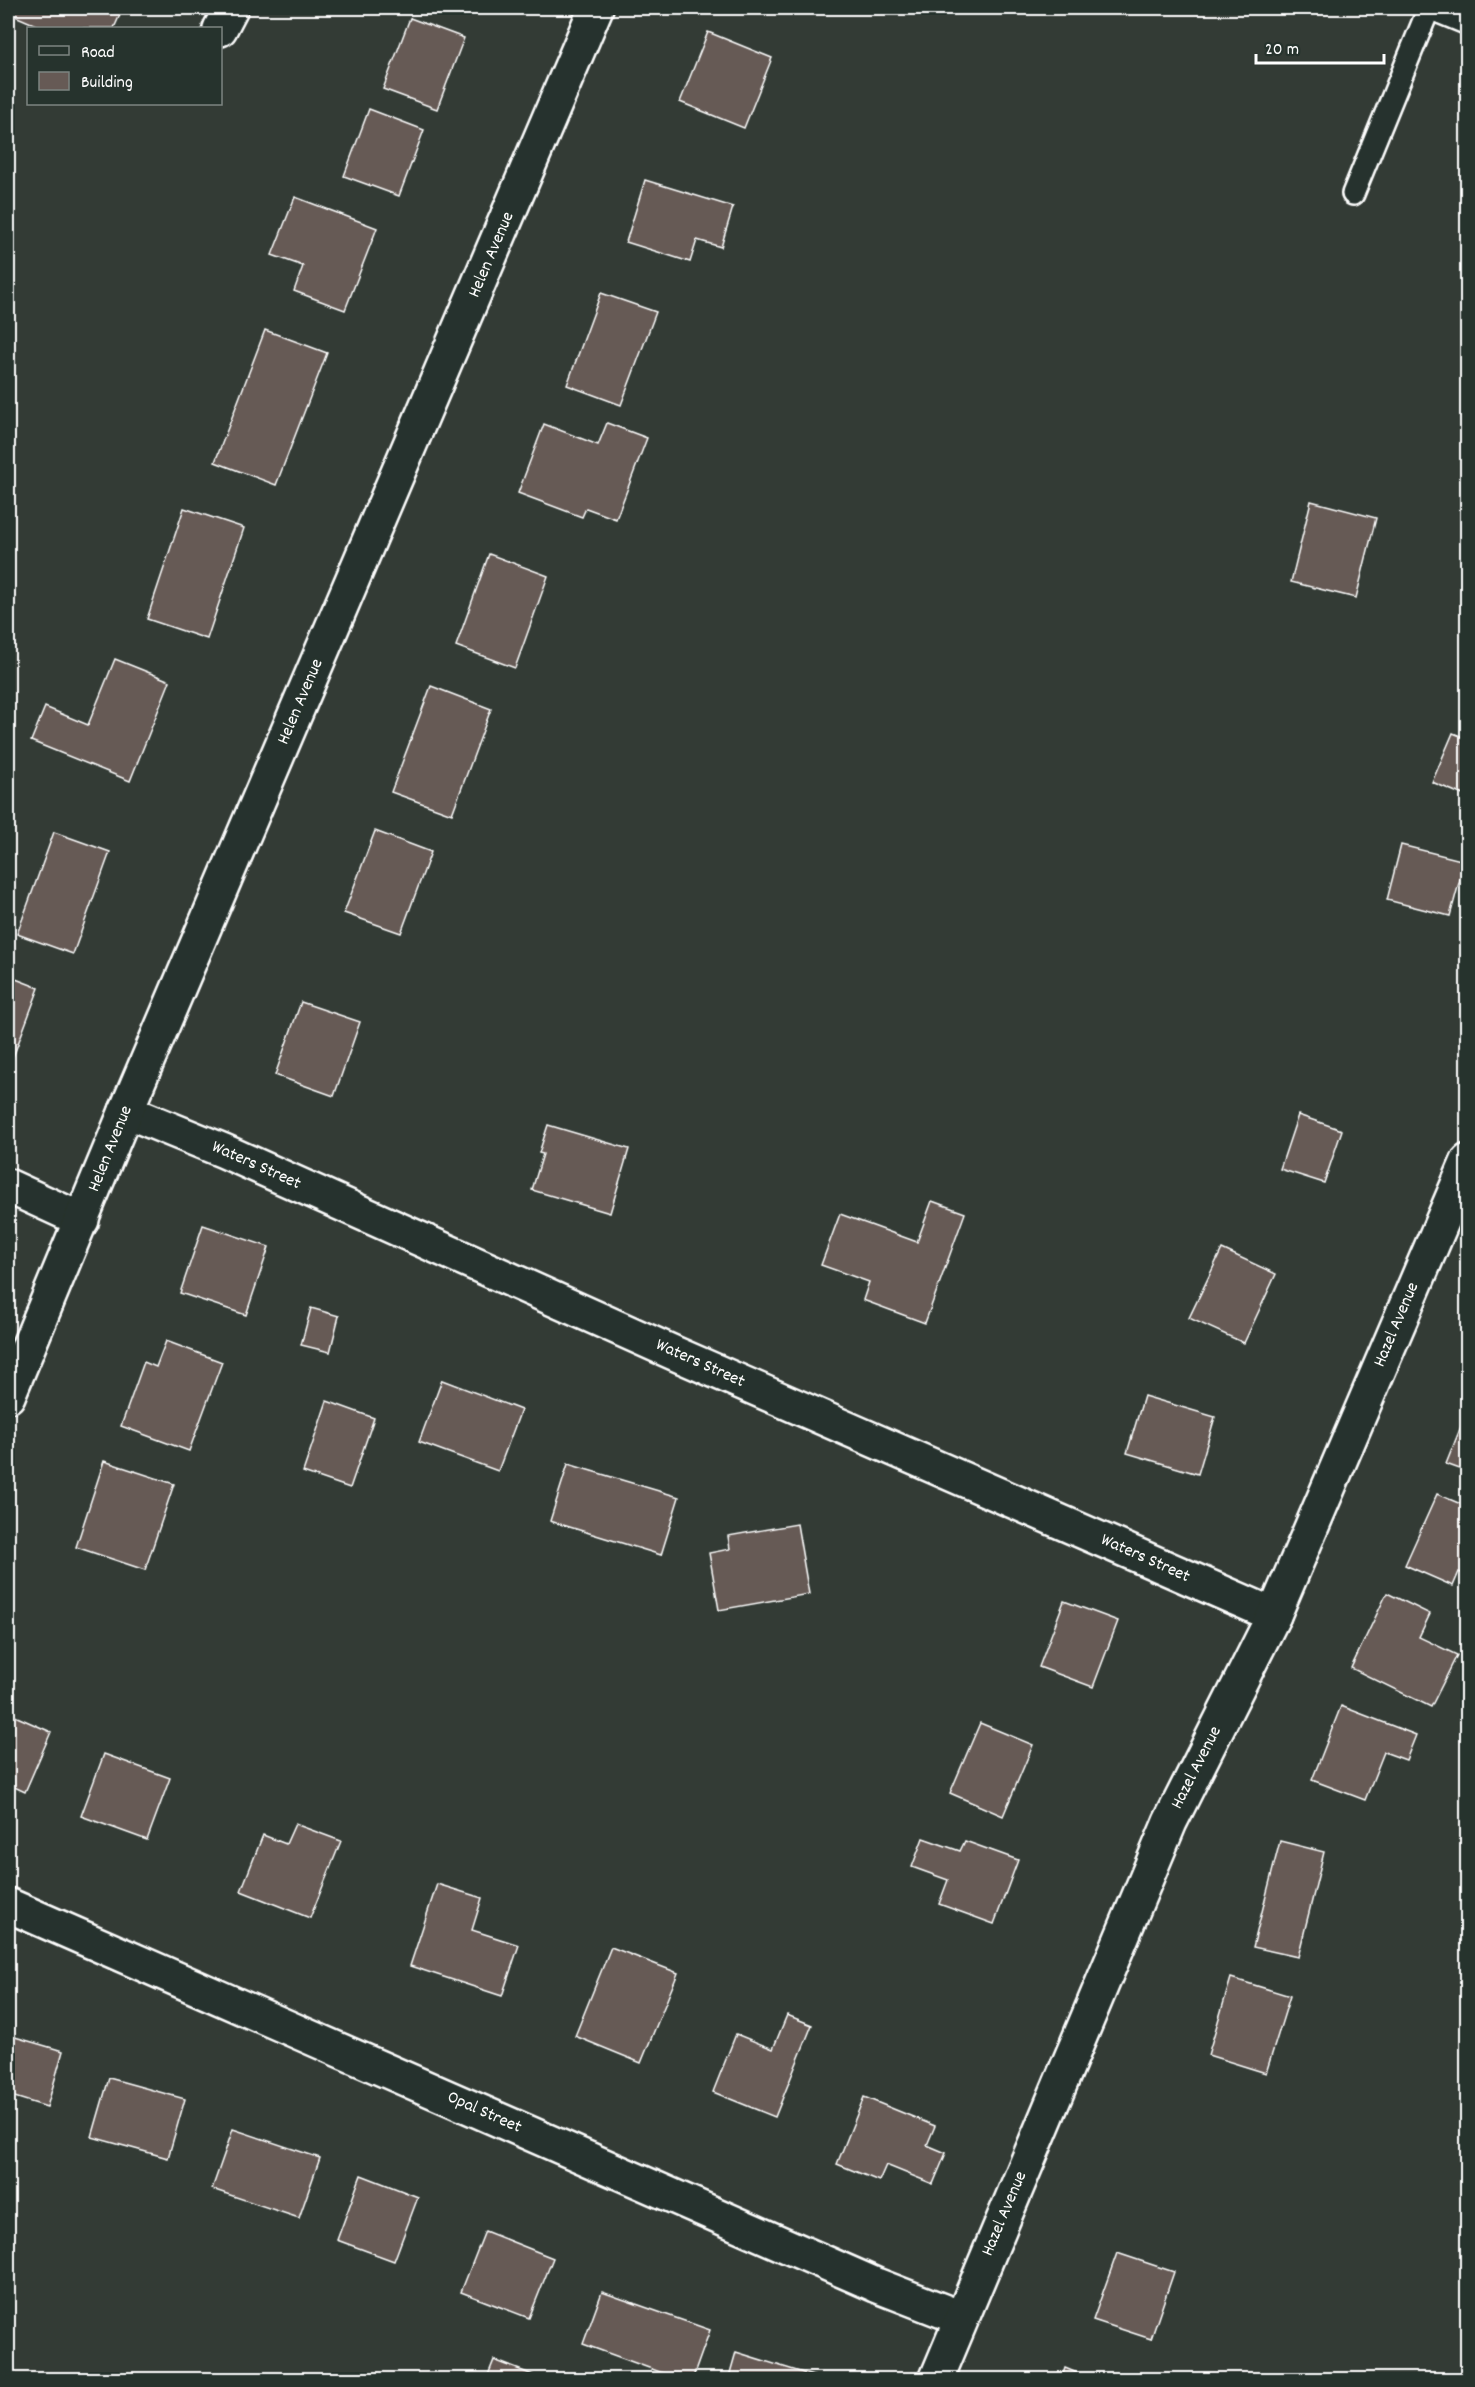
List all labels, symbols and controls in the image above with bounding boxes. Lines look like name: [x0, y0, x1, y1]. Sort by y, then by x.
legend: [27, 27, 222, 105]
scale bar: [1256, 27, 1384, 65]
text: 20 m: [1265, 38, 1299, 63]
text: Road: [81, 41, 115, 66]
text: Building: [81, 71, 133, 96]
street label: Helen Avenue: [463, 208, 521, 302]
street label: Helen Avenue: [272, 655, 330, 749]
street label: Helen Avenue: [82, 1102, 140, 1196]
street label: Waters Street: [207, 1135, 305, 1197]
street label: Hazel Avenue: [1368, 1279, 1426, 1371]
street label: Waters Street: [651, 1333, 749, 1395]
street label: Waters Street: [1096, 1528, 1194, 1590]
street label: Hazel Avenue: [1165, 1722, 1229, 1814]
street label: Opal Street: [443, 2085, 526, 2141]
street label: Hazel Avenue: [976, 2168, 1034, 2260]

